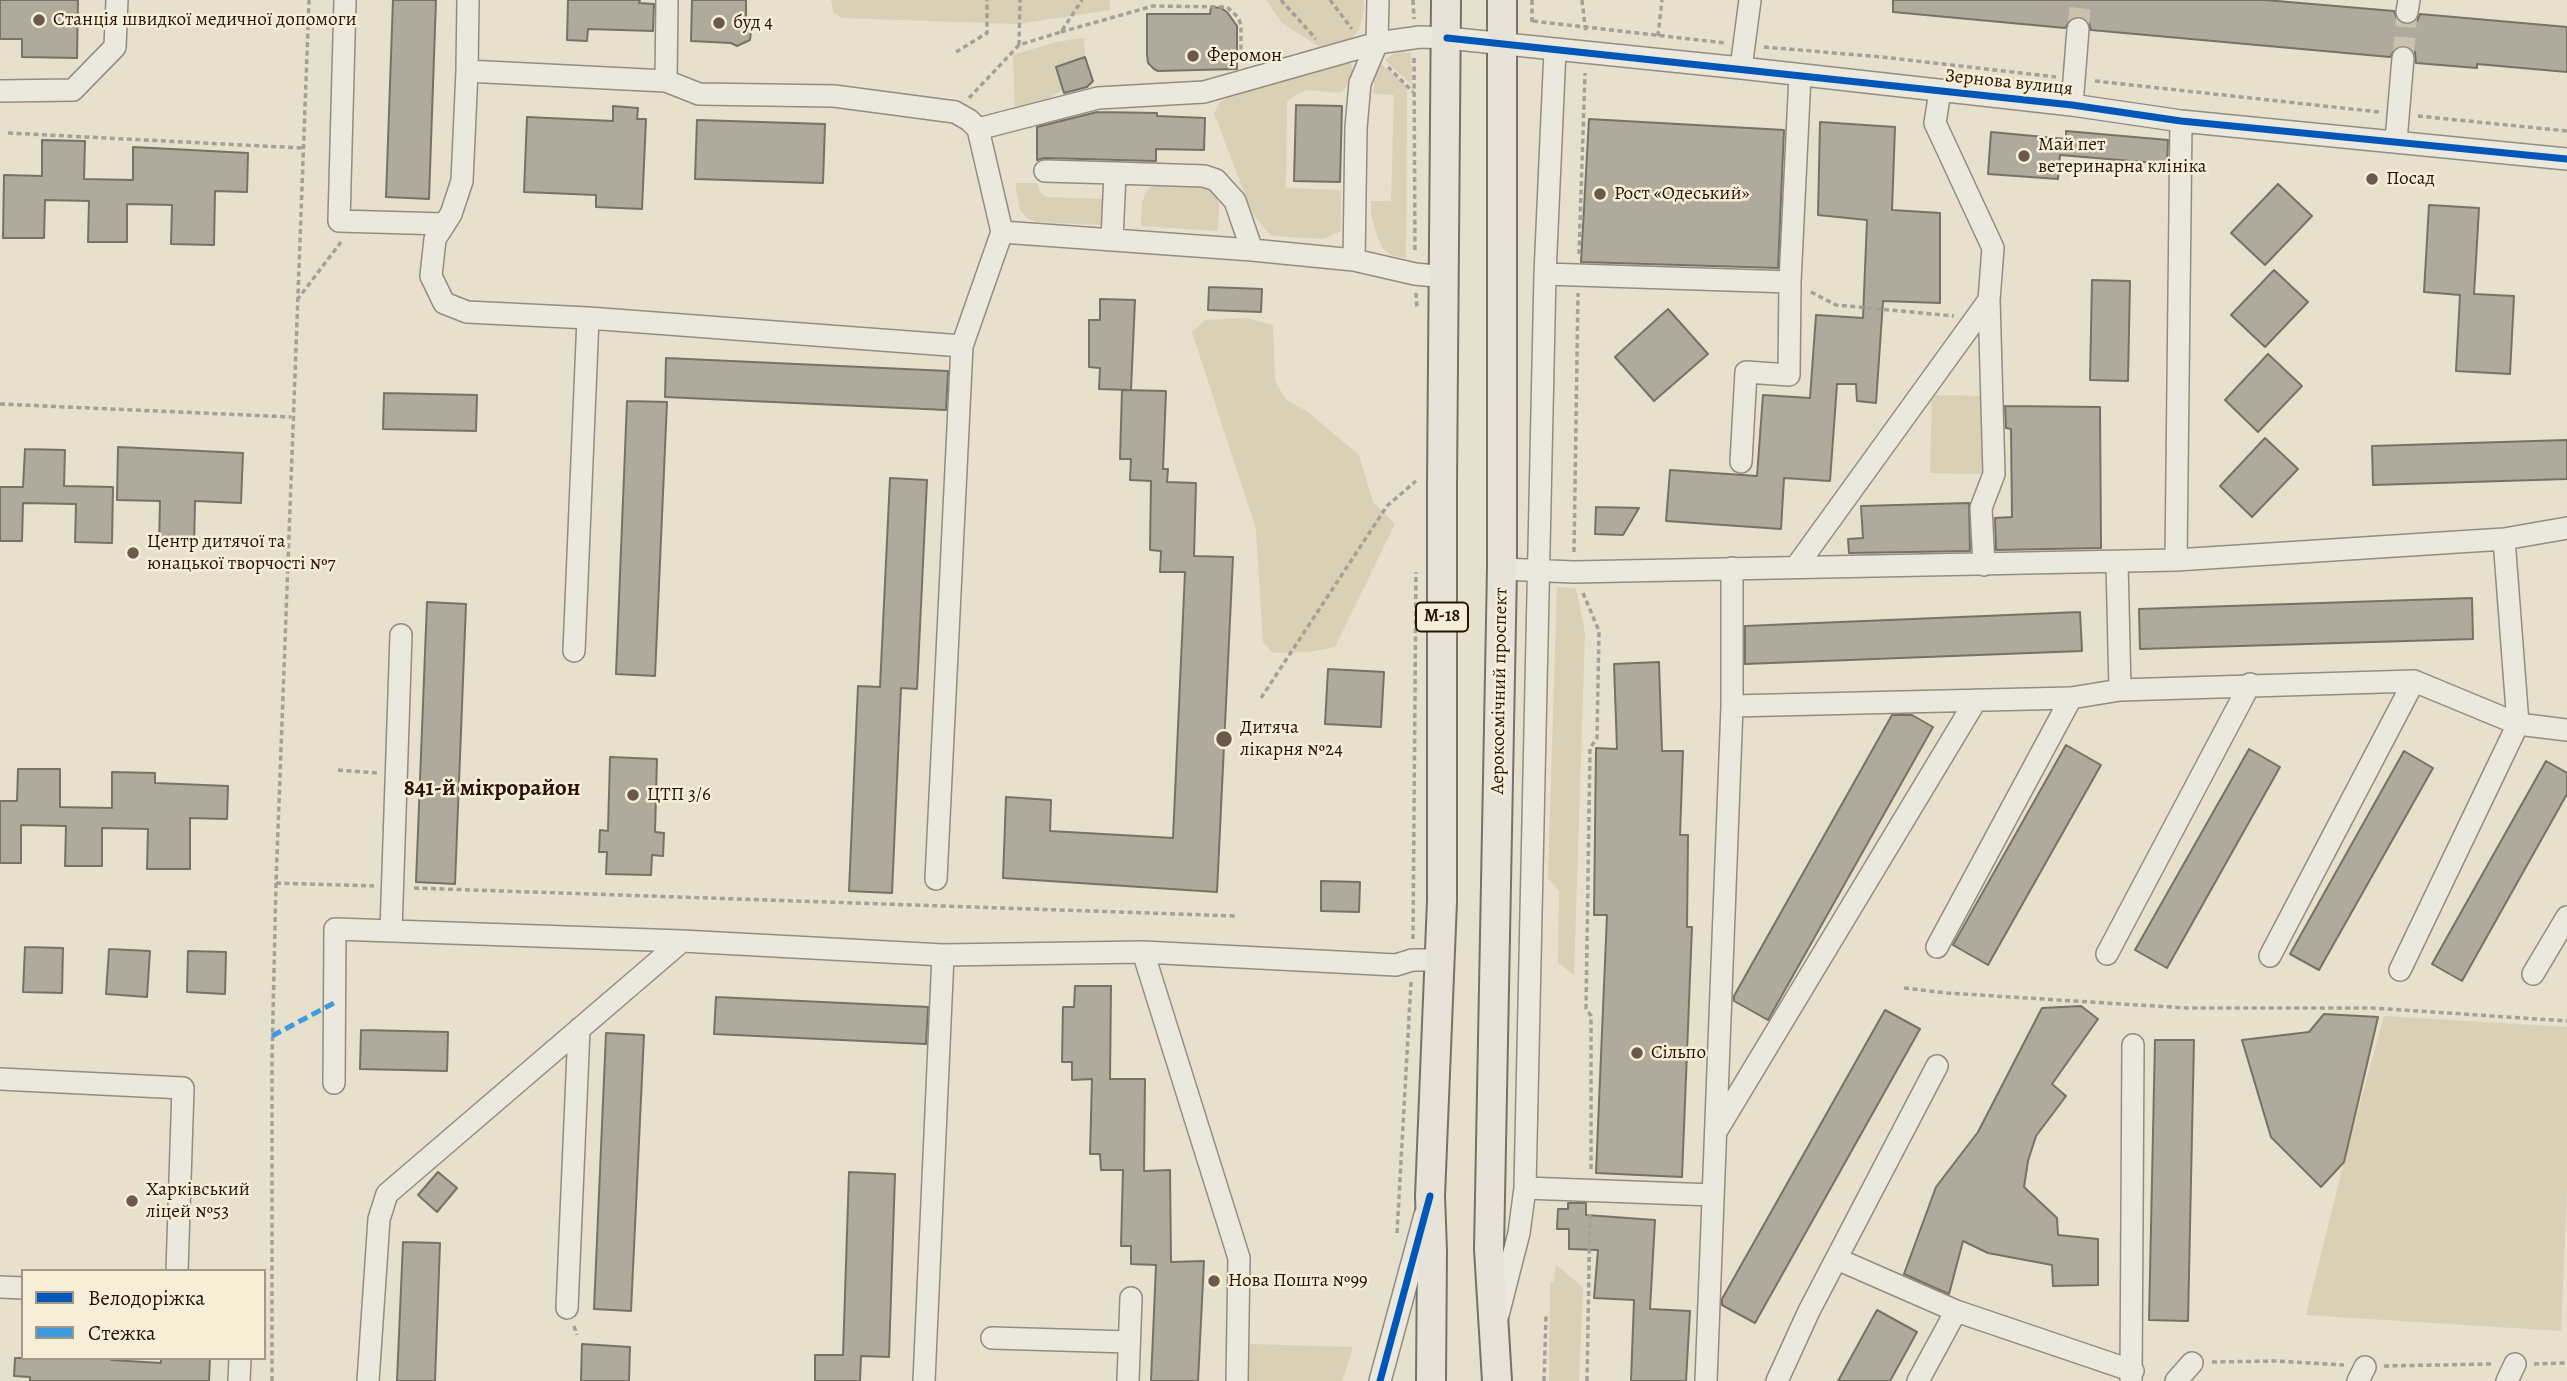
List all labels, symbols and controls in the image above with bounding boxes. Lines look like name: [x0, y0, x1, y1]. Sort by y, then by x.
place label: Станція швидкої медичної допомоги: [53, 9, 357, 31]
marker: Станція швидкої медичної допомоги: [31, 12, 47, 28]
place label: буд 4: [733, 12, 773, 34]
marker: буд 4: [711, 15, 727, 31]
place label: Феромон: [1207, 45, 1282, 67]
marker: Феромон: [1185, 48, 1201, 64]
street label: Зернова вулиця: [1944, 65, 2074, 101]
place label: Май пет ветеринарна клініка: [2038, 134, 2207, 178]
marker: Май пет ветеринарна клініка: [2016, 148, 2032, 164]
place label: Посад: [2386, 168, 2435, 190]
marker: Посад: [2364, 171, 2380, 187]
place label: Рост «Одеський»: [1614, 183, 1750, 205]
marker: Рост «Одеський»: [1592, 186, 1608, 202]
place label: Центр дитячої та юнацької творчості №7: [147, 531, 335, 575]
marker: Центр дитячої та юнацької творчості №7: [125, 545, 141, 561]
street label: Аерокосмічний проспект: [1487, 587, 1513, 795]
road number: М-18: [1416, 602, 1468, 632]
place label: Дитяча лікарня №24: [1240, 717, 1343, 761]
marker: Дитяча лікарня №24: [1214, 729, 1234, 749]
district label: 841-й мікрорайон: [404, 775, 580, 803]
place label: ЦТП 3/6: [647, 784, 711, 806]
marker: ЦТП 3/6: [625, 787, 641, 803]
place label: Сільпо: [1651, 1042, 1706, 1064]
marker: Сільпо: [1629, 1045, 1645, 1061]
place label: Харківський ліцей №53: [146, 1179, 250, 1223]
marker: Харківський ліцей №53: [124, 1193, 140, 1209]
legend: [21, 1269, 266, 1360]
place label: Нова Пошта №99: [1228, 1270, 1368, 1292]
marker: Нова Пошта №99: [1206, 1273, 1222, 1289]
text: Велодоріжка: [88, 1284, 205, 1312]
text: Стежка: [88, 1319, 156, 1347]

